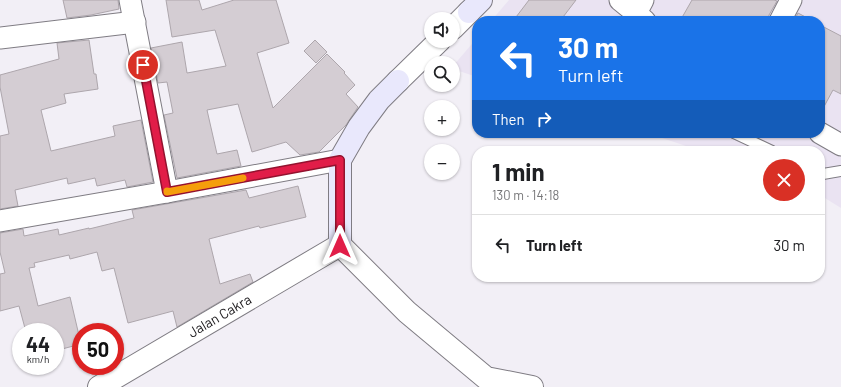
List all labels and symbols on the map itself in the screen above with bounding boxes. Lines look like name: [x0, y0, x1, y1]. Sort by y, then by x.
pin: [126, 48, 160, 82]
position arrow: [319, 225, 361, 267]
street label: Jalan Cakra: [185, 290, 254, 341]
speed limit sign: 50: [72, 323, 124, 375]

